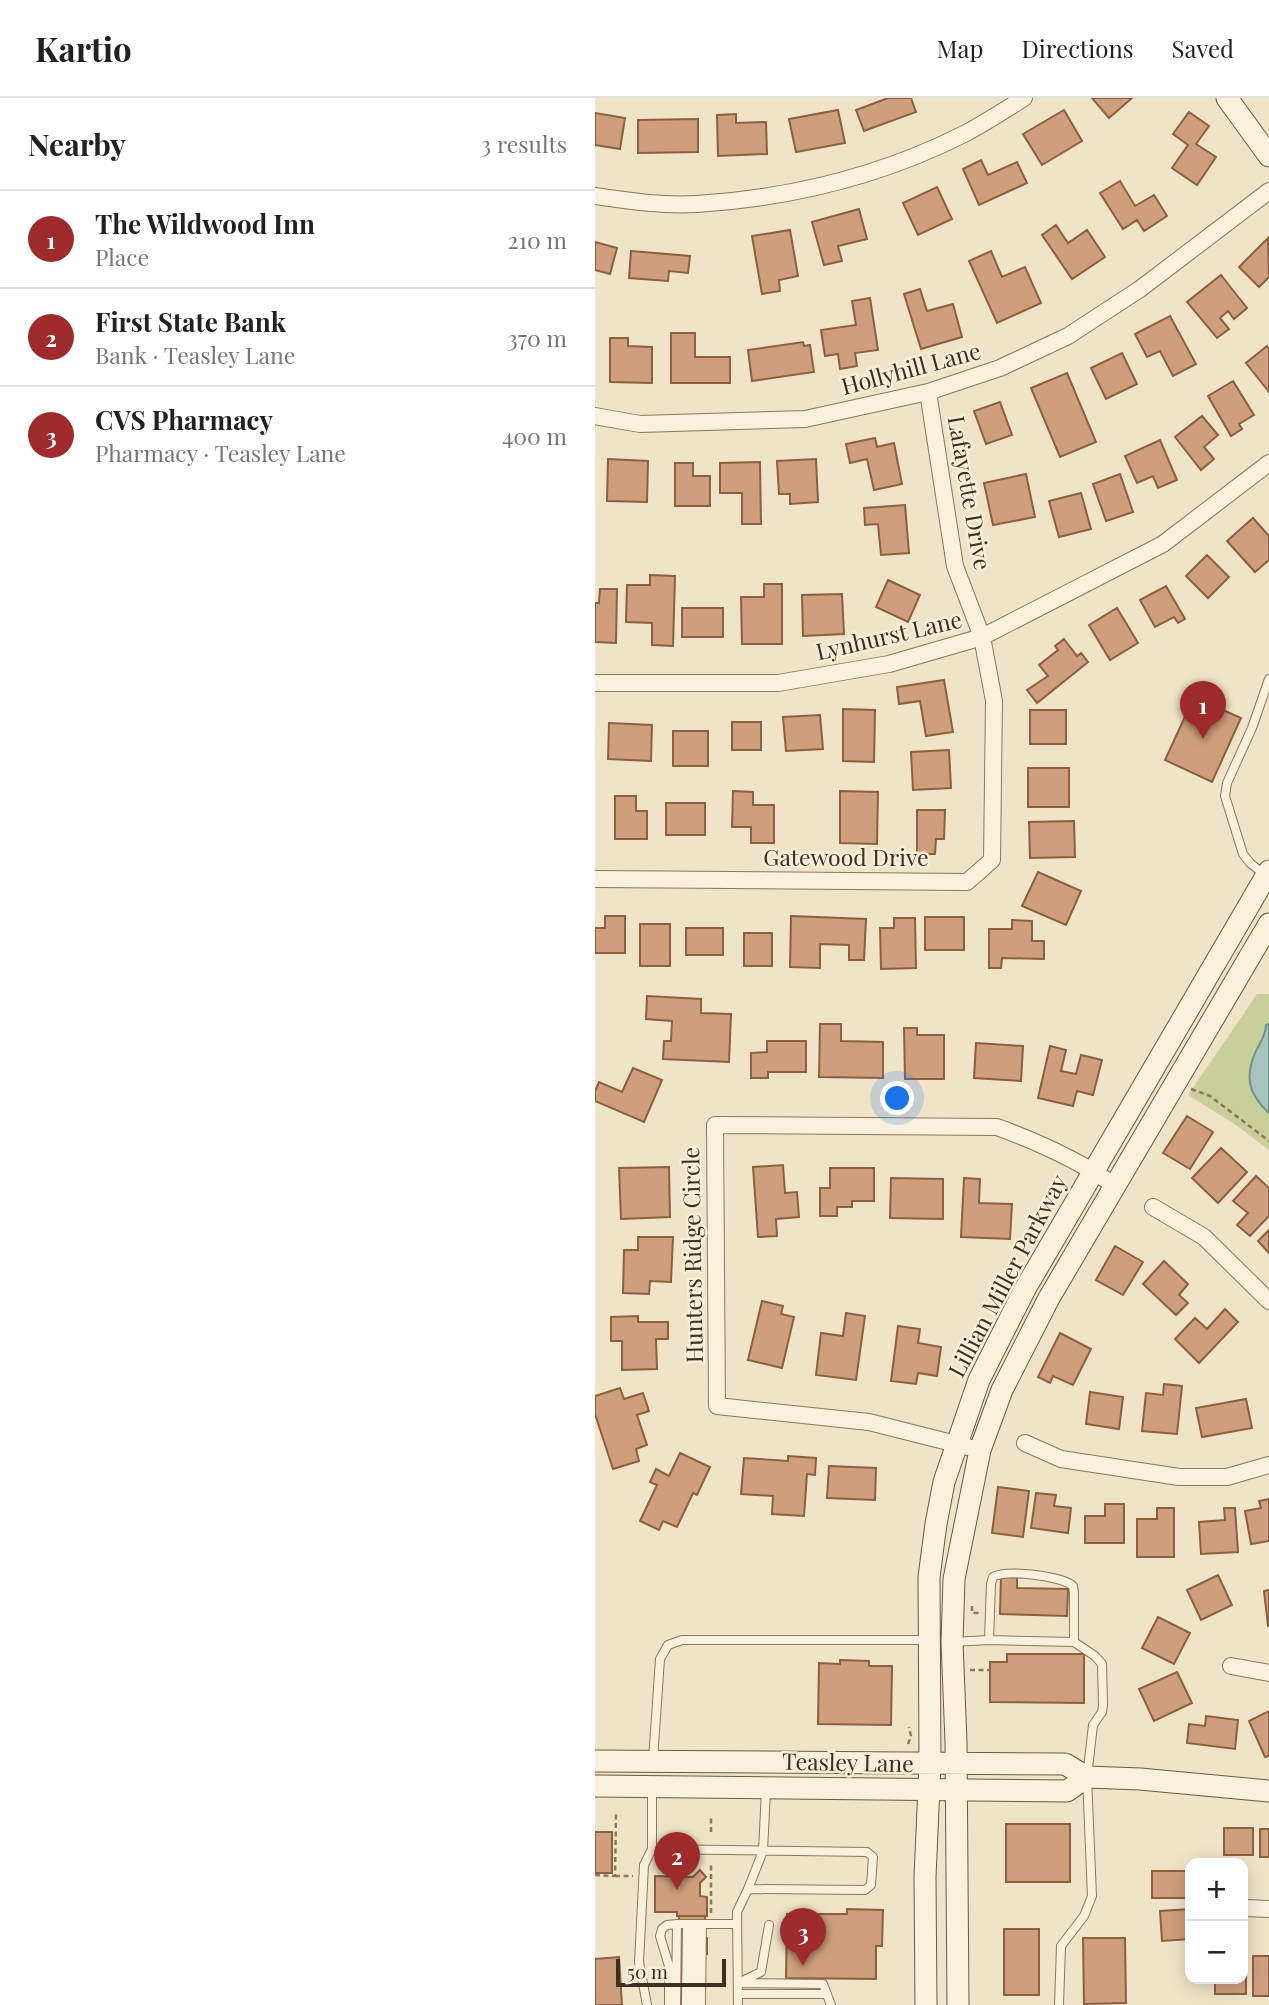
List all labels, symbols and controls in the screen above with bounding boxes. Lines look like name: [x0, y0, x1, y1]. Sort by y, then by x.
text: Kartio: [35, 26, 132, 70]
text: Map: [937, 32, 983, 64]
text: Directions: [1021, 32, 1134, 64]
text: Saved: [1172, 32, 1234, 64]
text: Nearby: [28, 124, 126, 164]
text: 3 results: [481, 128, 567, 159]
text: The Wildwood Inn: [95, 206, 315, 241]
text: 1: [47, 224, 55, 255]
text: 210 m: [508, 224, 567, 255]
text: Place: [95, 241, 149, 272]
text: First State Bank: [95, 304, 286, 339]
text: 2: [45, 322, 57, 353]
text: 370 m: [507, 322, 567, 353]
street label: Hollyhill Lane: [838, 334, 984, 401]
text: Bank · Teasley Lane: [95, 339, 295, 370]
text: CVS Pharmacy: [95, 402, 273, 437]
street label: Lafayette Drive: [942, 413, 999, 572]
text: 3: [45, 420, 57, 451]
text: 400 m: [502, 420, 567, 451]
text: Pharmacy · Teasley Lane: [95, 437, 346, 468]
street label: Lynhurst Lane: [813, 603, 965, 666]
pin: 1: [1180, 681, 1226, 739]
street label: Gatewood Drive: [763, 841, 929, 872]
your location: [880, 1081, 914, 1115]
street label: Hunters Ridge Circle: [674, 1147, 709, 1363]
street label: Lillian Miller Parkway: [940, 1168, 1073, 1382]
street label: Teasley Lane: [782, 1745, 914, 1778]
pin: 2: [654, 1832, 700, 1890]
map controls: [1185, 1858, 1248, 1984]
button: +: [1185, 1858, 1248, 1921]
pin: 3: [780, 1908, 826, 1966]
button: −: [1185, 1921, 1248, 1984]
scale bar: [616, 1956, 726, 1988]
text: 50 m: [627, 1958, 668, 1984]

